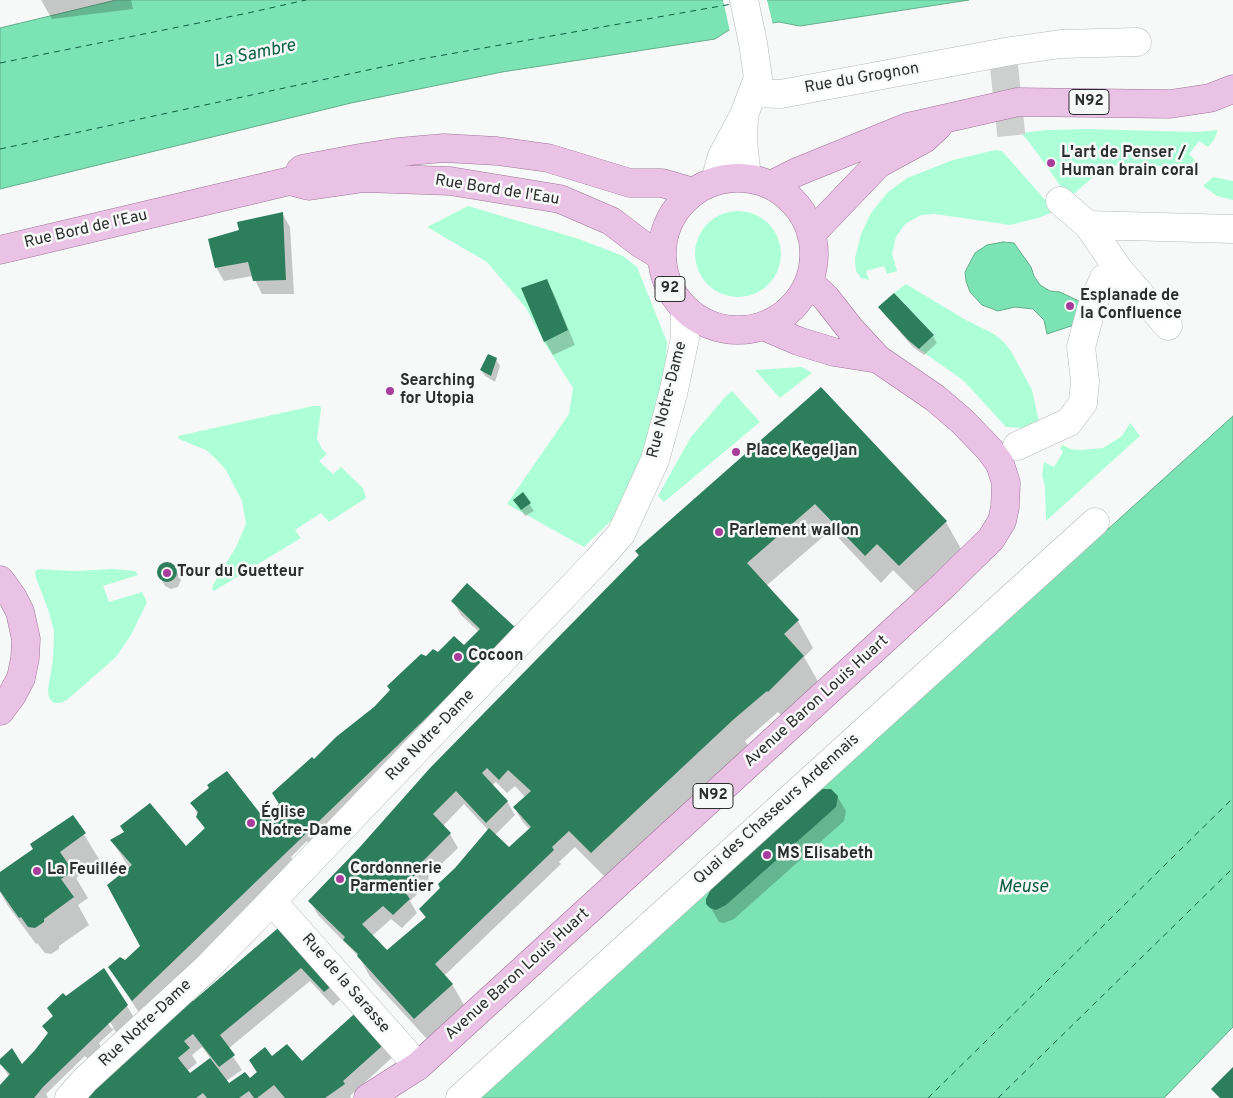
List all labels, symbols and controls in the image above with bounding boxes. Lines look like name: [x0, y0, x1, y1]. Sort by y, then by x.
water label: La Sambre: [212, 36, 298, 74]
street label: Rue du Grognon: [803, 60, 921, 98]
road number: N92: [1069, 90, 1109, 114]
place label: L'art de Penser / Human brain coral: [1061, 144, 1199, 182]
marker: L'art de Penser / Human brain coral: [1045, 157, 1057, 169]
street label: Rue Bord de l'Eau: [433, 172, 561, 210]
street label: Rue Bord de l'Eau: [23, 207, 149, 253]
road number: 92: [655, 276, 685, 302]
place label: Esplanade de la Confluence: [1080, 287, 1182, 325]
marker: Esplanade de la Confluence: [1064, 300, 1076, 312]
street label: Rue Notre-Dame: [644, 340, 692, 460]
place label: Searching for Utopia: [400, 372, 475, 410]
marker: Searching for Utopia: [384, 385, 396, 397]
place label: Place Kegeljan: [746, 442, 857, 462]
marker: Place Kegeljan: [730, 446, 742, 458]
place label: Parlement wallon: [729, 522, 859, 542]
marker: Parlement wallon: [713, 526, 725, 538]
place label: Tour du Guetteur: [177, 563, 304, 583]
marker: Tour du Guetteur: [161, 567, 173, 579]
street label: Avenue Baron Louis Huart: [741, 632, 893, 772]
place label: Cocoon: [468, 647, 523, 667]
marker: Cocoon: [452, 651, 464, 663]
street label: Rue Notre-Dame: [383, 686, 479, 786]
street label: Quai des Chasseurs Ardennais: [690, 731, 864, 889]
road number: N92: [693, 784, 733, 808]
place label: Église Notre-Dame: [261, 804, 352, 842]
marker: Église Notre-Dame: [245, 817, 257, 829]
place label: MS Elisabeth: [777, 845, 873, 865]
marker: MS Elisabeth: [761, 849, 773, 861]
place label: Cordonnerie Parmentier: [350, 860, 442, 898]
place label: La Feuillée: [47, 861, 127, 881]
marker: La Feuillée: [31, 865, 43, 877]
marker: Cordonnerie Parmentier: [334, 873, 346, 885]
water label: Meuse: [998, 877, 1048, 899]
street label: Avenue Baron Louis Huart: [442, 905, 594, 1045]
street label: Rue de la Sarasse: [297, 930, 393, 1038]
street label: Rue Notre-Dame: [96, 976, 196, 1072]

